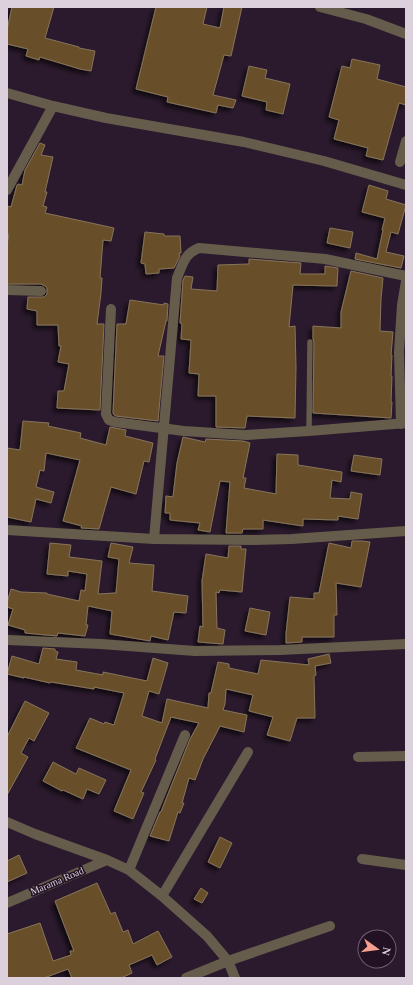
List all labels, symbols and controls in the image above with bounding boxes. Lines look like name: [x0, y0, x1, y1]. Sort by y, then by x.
street label: Marama Road: [29, 865, 85, 897]
north arrow: [357, 929, 397, 969]
text: N: [380, 946, 393, 957]

